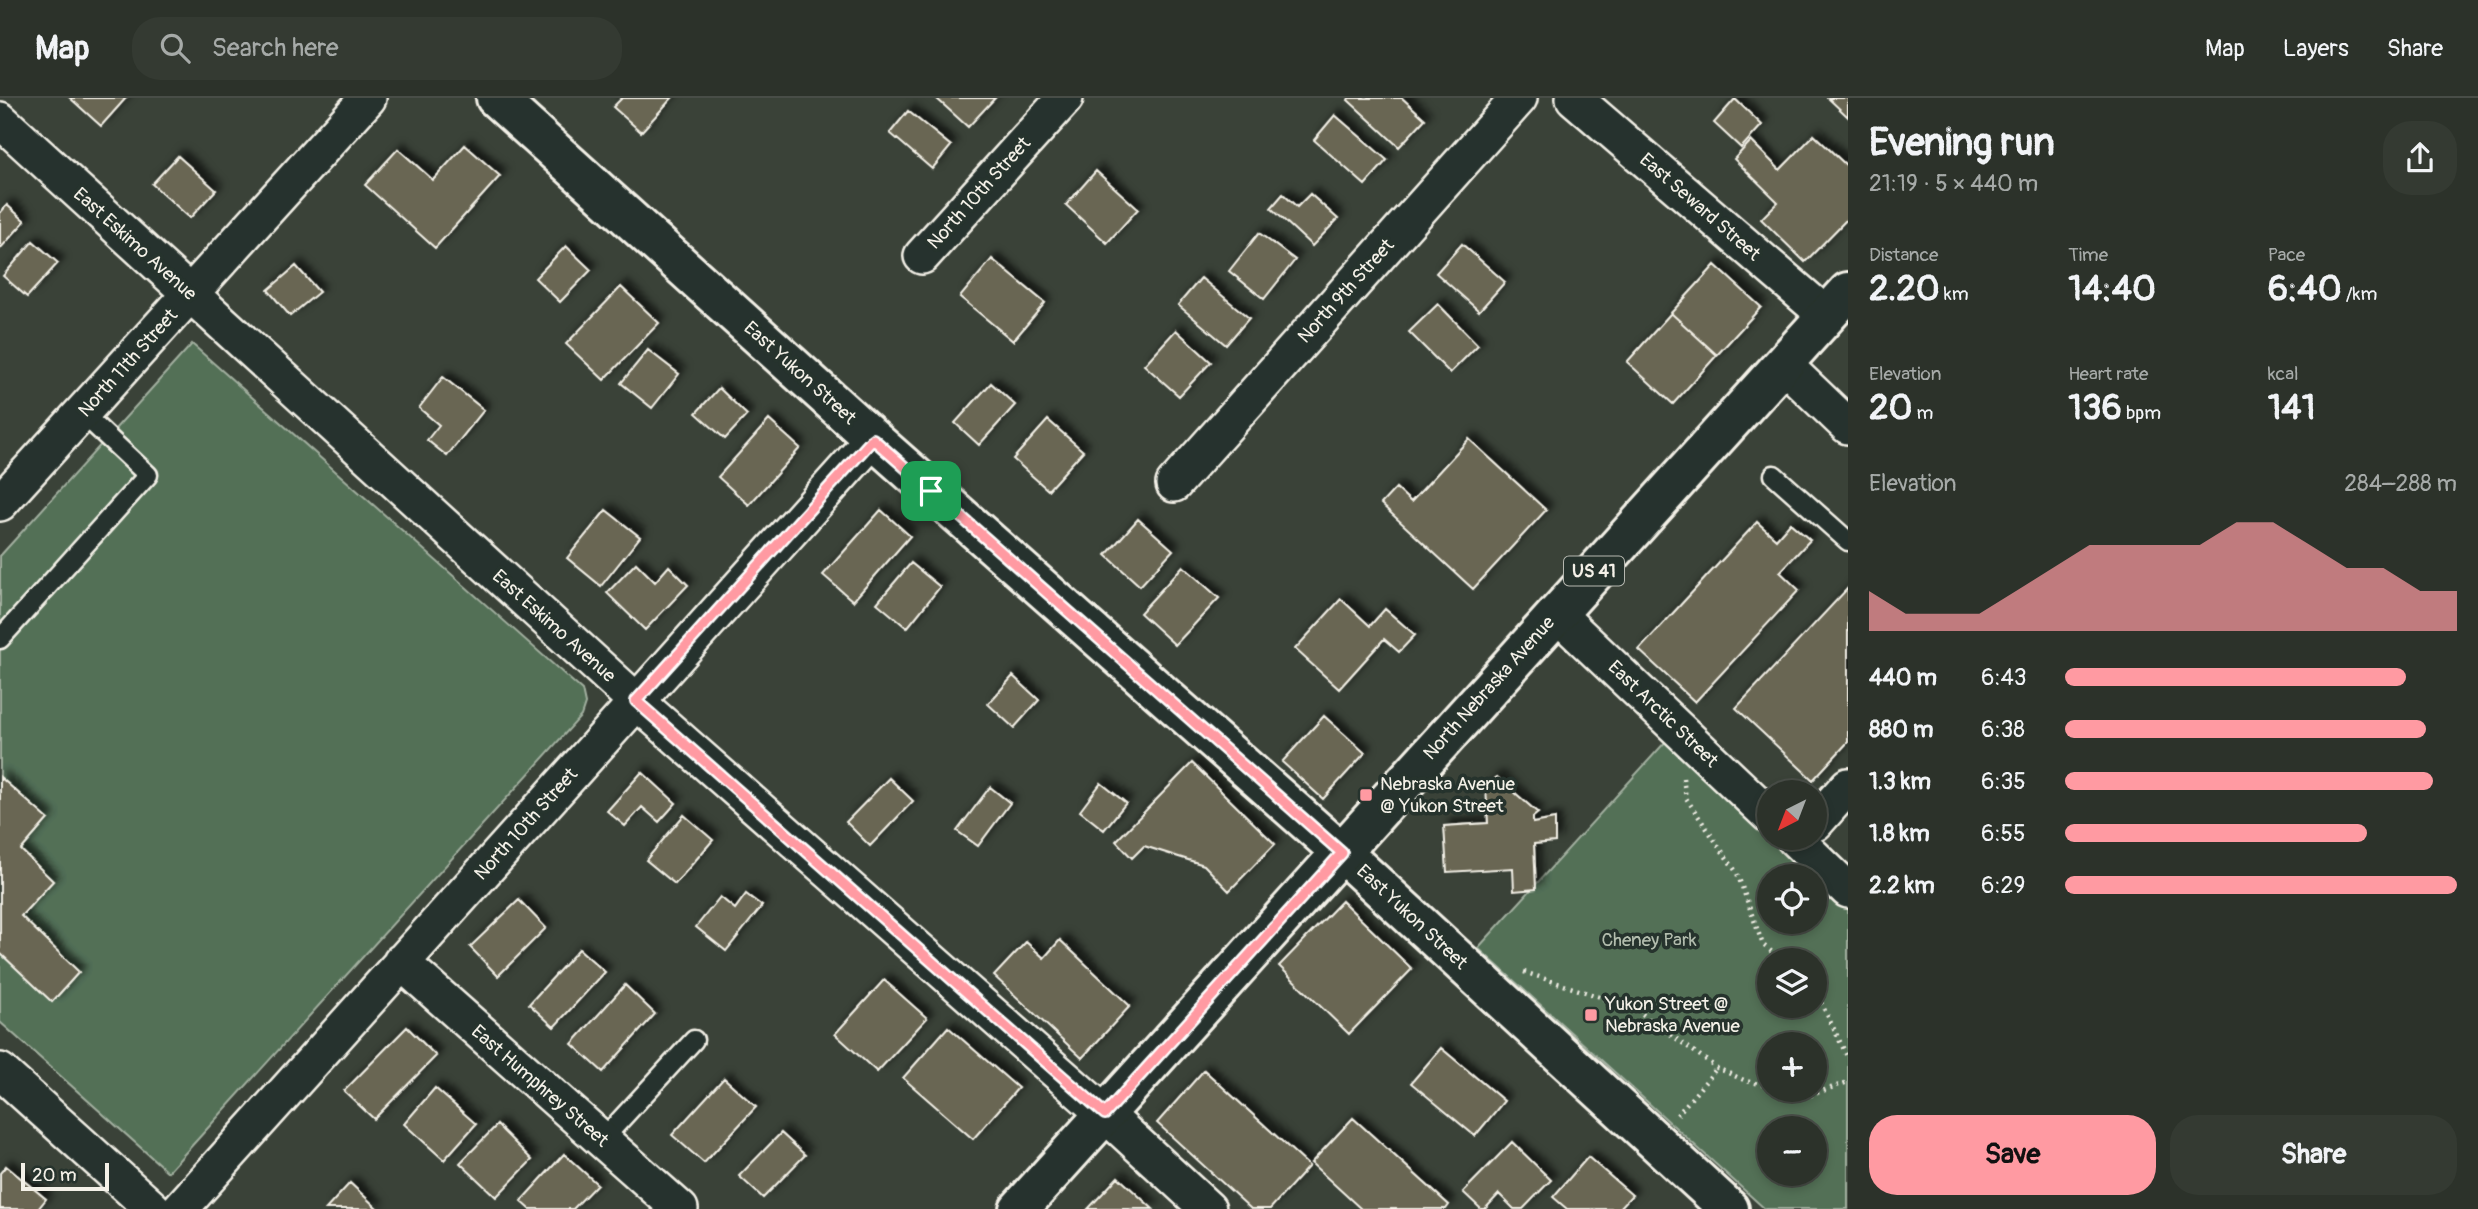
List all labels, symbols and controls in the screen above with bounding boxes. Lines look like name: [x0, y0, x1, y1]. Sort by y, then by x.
search box: [132, 17, 622, 80]
text: Map: [35, 28, 90, 69]
icon: search: [156, 29, 194, 67]
text: Search here: [212, 32, 339, 64]
text: Map: [2205, 34, 2245, 63]
text: Layers: [2283, 34, 2349, 63]
text: Share: [2387, 34, 2443, 63]
text: Evening run: [1869, 119, 2055, 167]
button: share: [2383, 121, 2457, 195]
street label: North 10th Street: [922, 132, 1036, 254]
street label: East Seward Street: [1635, 148, 1766, 266]
text: 21:19 · 5 × 440 m: [1869, 169, 2038, 198]
street label: East Eskimo Avenue: [68, 182, 202, 306]
street label: North 9th Street: [1293, 233, 1399, 348]
text: Distance: [1869, 243, 1938, 267]
text: Time: [2068, 243, 2108, 267]
text: Pace: [2268, 243, 2305, 267]
text: 2.20: [1869, 267, 1940, 311]
text: 14:40: [2068, 267, 2156, 311]
text: 6:40: [2268, 267, 2342, 311]
text: km: [1940, 282, 1969, 306]
text: /km: [2342, 282, 2377, 306]
street label: North 11th Street: [73, 304, 183, 422]
street label: East Yukon Street: [739, 316, 862, 430]
text: Elevation: [1869, 362, 1941, 386]
text: Heart rate: [2068, 362, 2148, 386]
text: kcal: [2268, 362, 2299, 386]
text: 20: [1869, 386, 1912, 430]
text: 136: [2068, 386, 2122, 430]
text: 141: [2268, 386, 2315, 430]
text: m: [1912, 401, 1933, 425]
text: bpm: [2122, 401, 2161, 425]
pin: [901, 461, 961, 521]
text: Elevation: [1869, 469, 1957, 498]
text: 284–288 m: [2344, 469, 2457, 498]
icon: arrive: [912, 472, 950, 510]
road number: US 41: [1564, 556, 1624, 586]
street label: East Eskimo Avenue: [487, 564, 621, 688]
street label: North Nebraska Avenue: [1418, 611, 1560, 765]
street label: East Arctic Street: [1603, 655, 1723, 773]
text: 440 m: [1869, 663, 1937, 692]
text: 6:43: [1981, 663, 2027, 692]
text: 880 m: [1869, 715, 1933, 744]
text: 6:38: [1981, 715, 2025, 744]
street label: North 10th Street: [469, 763, 583, 885]
text: 1.3 km: [1869, 767, 1931, 796]
text: 6:35: [1981, 767, 2026, 796]
place label: Nebraska Avenue @ Yukon Street: [1380, 772, 1516, 818]
north arrow: [1757, 780, 1827, 850]
map controls: [1757, 780, 1827, 1186]
marker: Nebraska Avenue @ Yukon Street: [1358, 787, 1374, 803]
text: 1.8 km: [1869, 819, 1930, 848]
text: 6:55: [1981, 819, 2025, 848]
street label: East Yukon Street: [1351, 859, 1473, 975]
button: locate: [1757, 864, 1827, 934]
text: 2.2 km: [1869, 871, 1935, 900]
text: 6:29: [1981, 871, 2025, 900]
park label: Cheney Park: [1601, 928, 1697, 952]
button: layers: [1757, 948, 1827, 1018]
place label: Yukon Street @ Nebraska Avenue: [1604, 992, 1741, 1038]
marker: Yukon Street @ Nebraska Avenue: [1583, 1007, 1599, 1023]
street label: East Humphrey Street: [466, 1020, 614, 1152]
button: +: [1757, 1032, 1827, 1102]
button: Save: [1869, 1115, 2156, 1195]
button: Share: [2170, 1115, 2457, 1195]
button: −: [1757, 1116, 1827, 1186]
scale bar: [21, 1160, 108, 1192]
text: 20 m: [32, 1163, 77, 1187]

